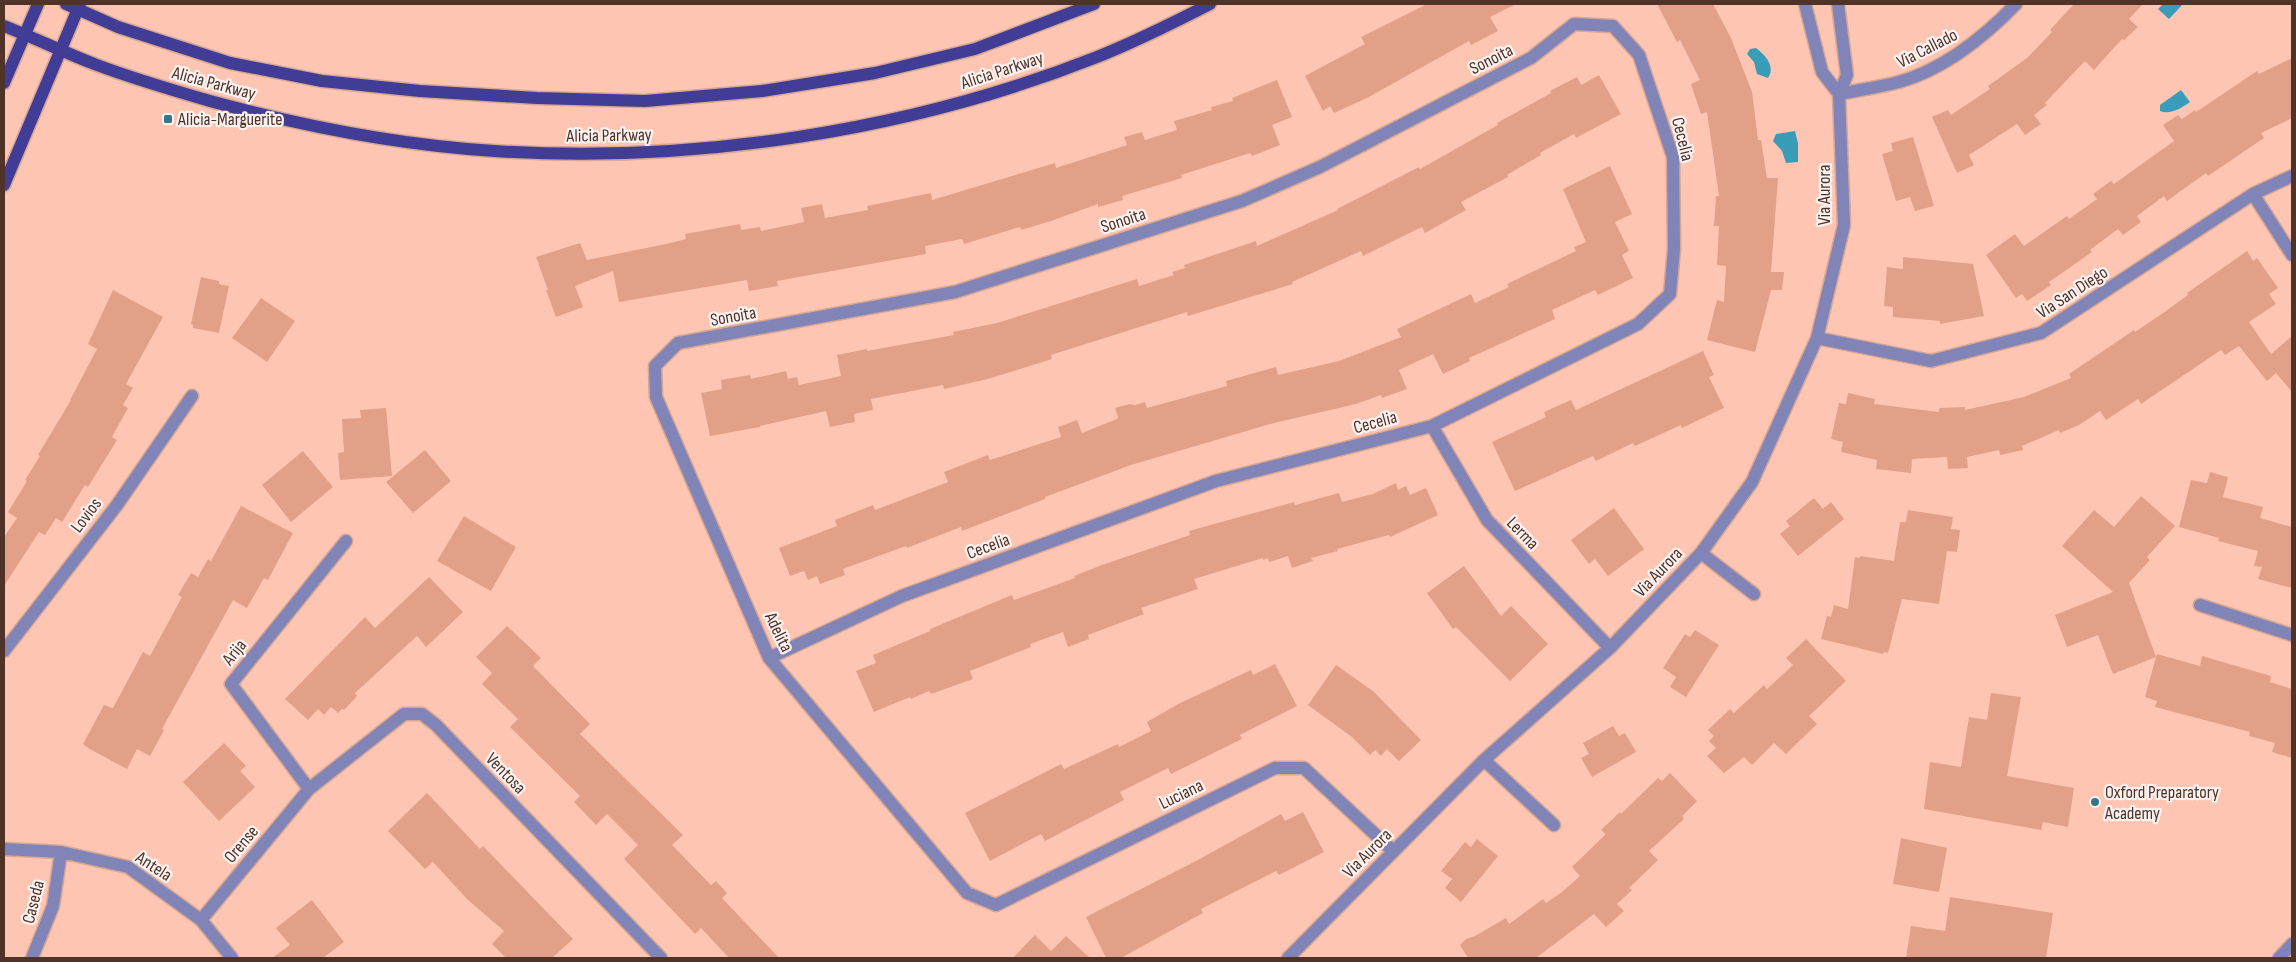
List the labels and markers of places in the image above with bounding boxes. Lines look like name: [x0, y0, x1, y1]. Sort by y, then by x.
place label: Alicia-Marguerite: [177, 109, 282, 130]
marker: Alicia-Marguerite: [162, 113, 174, 125]
place label: Oxford Preparatory Academy: [2104, 782, 2219, 824]
marker: Oxford Preparatory Academy: [2089, 796, 2101, 808]

